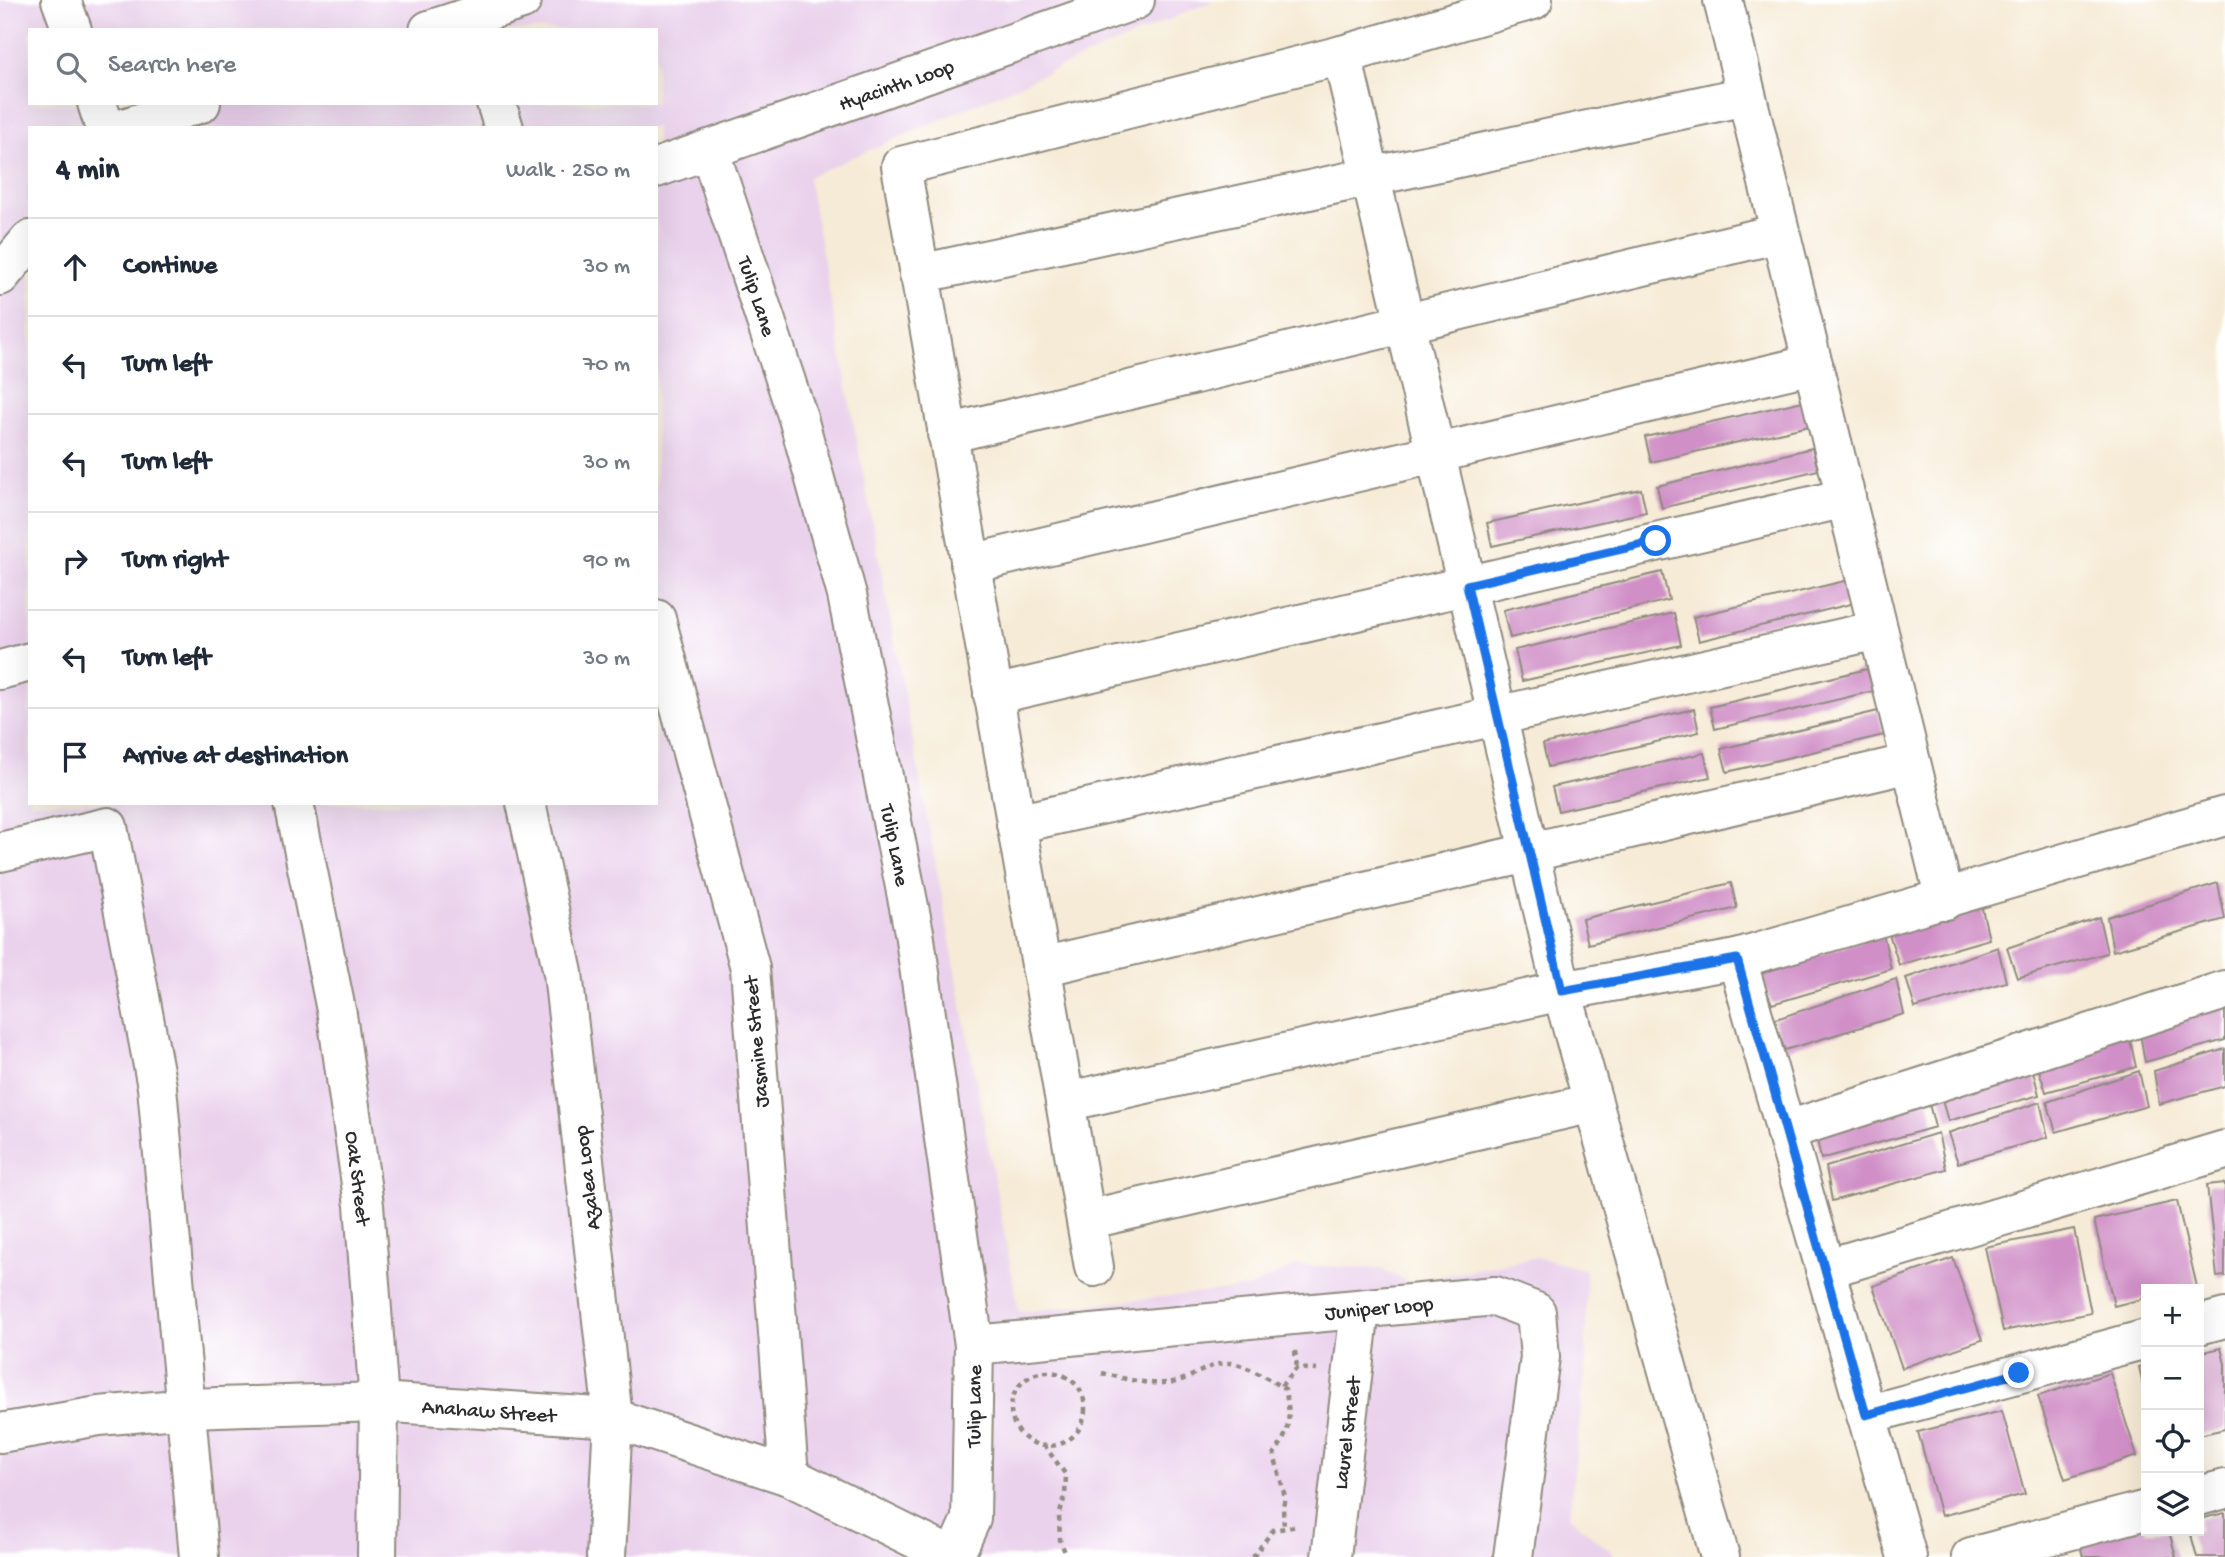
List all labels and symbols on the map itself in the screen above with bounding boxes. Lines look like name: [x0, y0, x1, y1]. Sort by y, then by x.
street label: Hyacinth Loop: [836, 56, 959, 119]
street label: Tulip Lane: [730, 253, 780, 341]
route start: [1640, 525, 1671, 556]
street label: Tulip Lane: [872, 802, 913, 890]
street label: Jasmine Street: [740, 973, 777, 1108]
street label: Azalea Loop: [571, 1123, 608, 1231]
street label: Oak Street: [337, 1130, 374, 1229]
street label: Juniper Loop: [1324, 1293, 1435, 1328]
route end: [2003, 1357, 2034, 1388]
street label: Tulip Lane: [963, 1363, 990, 1449]
street label: Laurel Street: [1330, 1373, 1369, 1491]
street label: Anahaw Street: [421, 1396, 559, 1431]

